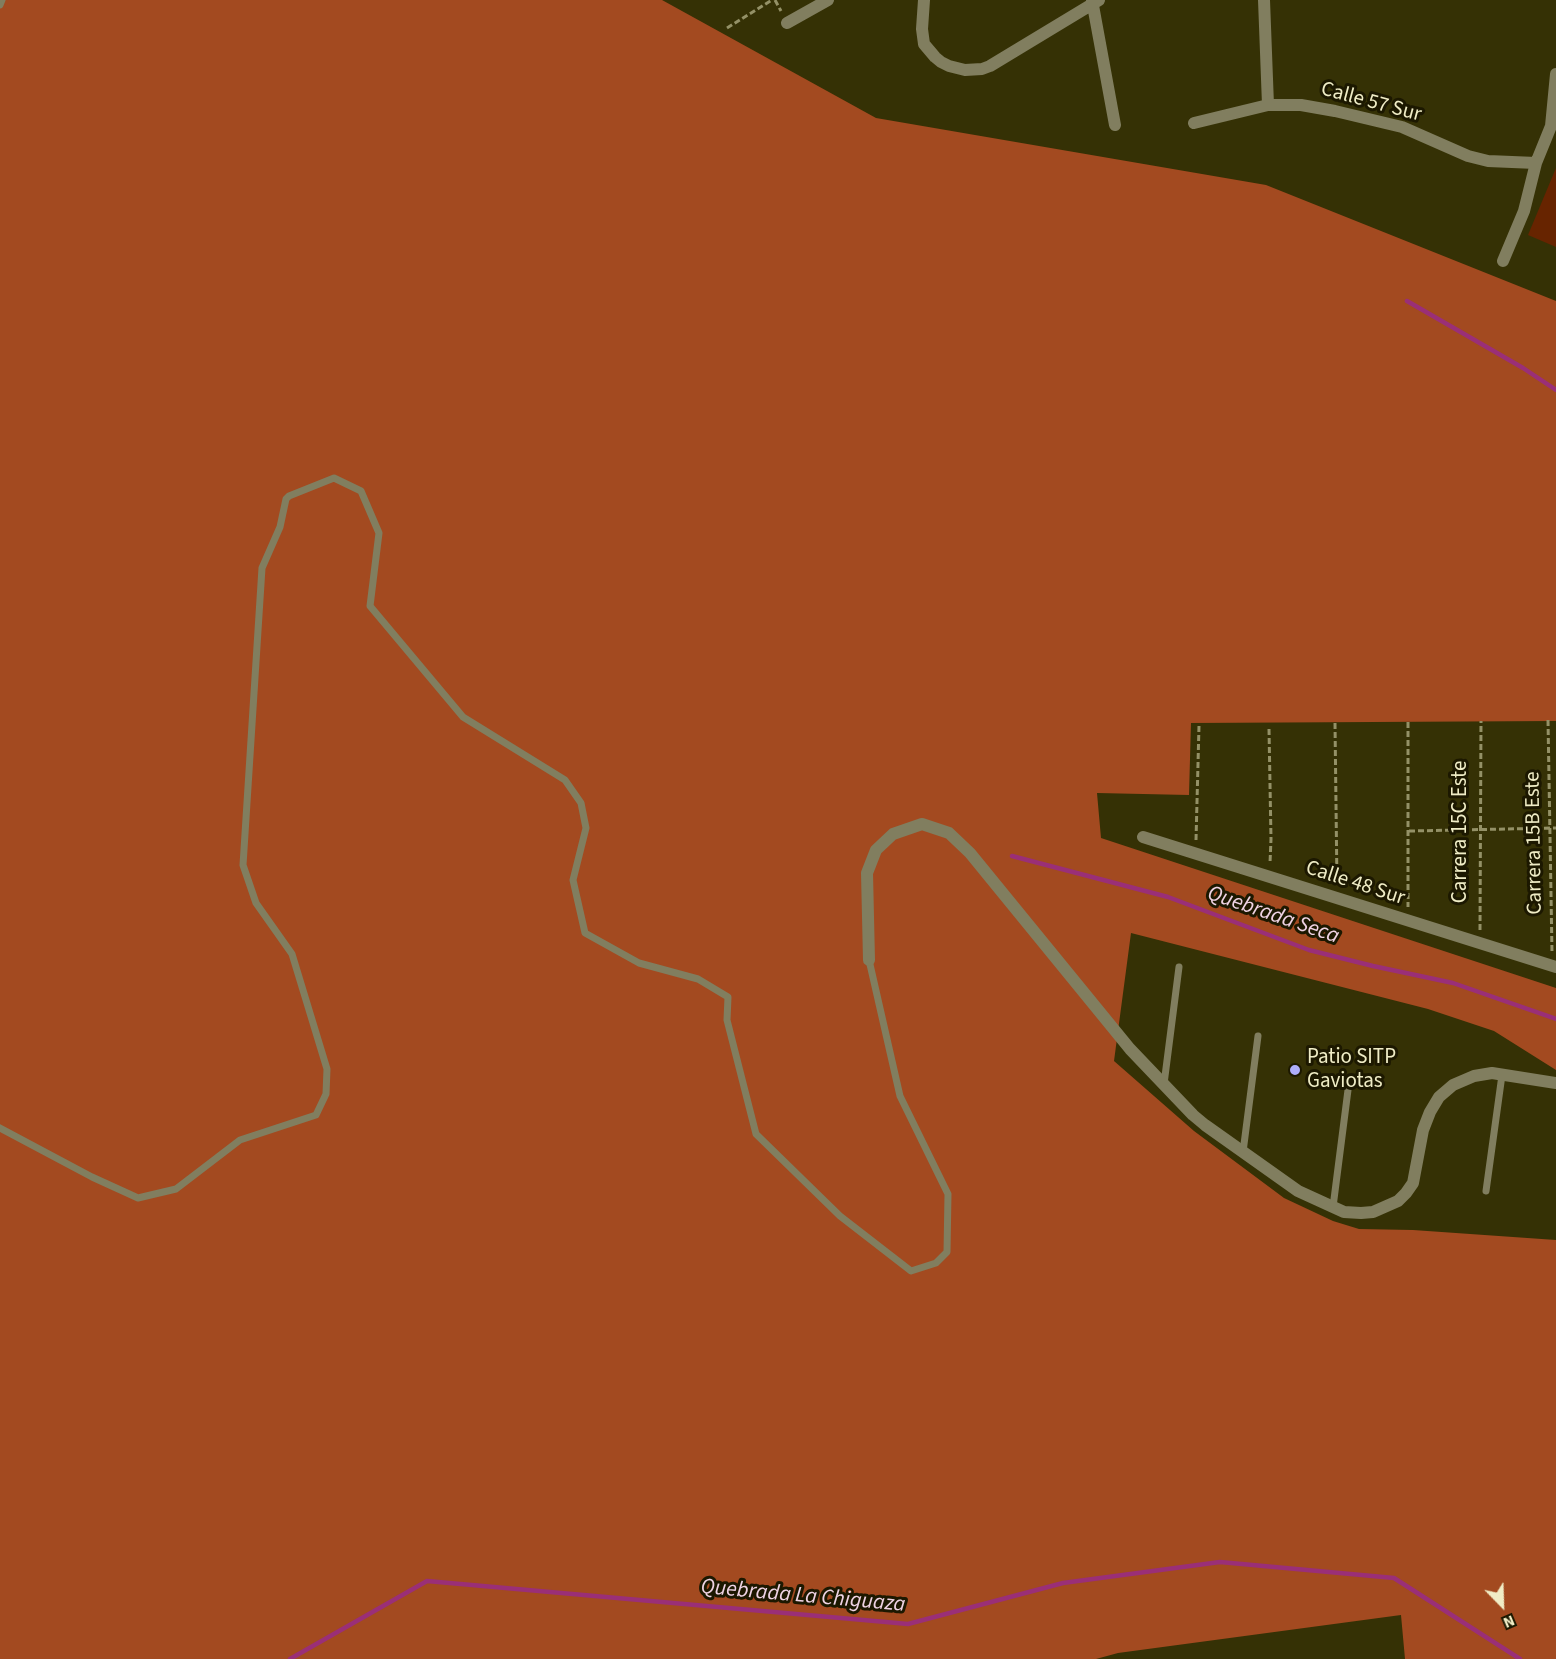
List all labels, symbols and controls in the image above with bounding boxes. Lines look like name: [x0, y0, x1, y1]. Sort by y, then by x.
street label: Calle 57 Sur: [1318, 78, 1424, 128]
street label: Carrera 15C Este: [1448, 761, 1474, 903]
street label: Carrera 15B Este: [1521, 771, 1549, 915]
street label: Calle 48 Sur: [1302, 856, 1408, 912]
water label: Quebrada Seca: [1204, 881, 1342, 951]
place label: Patio SITP Gaviotas: [1307, 1045, 1396, 1095]
marker: Patio SITP Gaviotas: [1288, 1063, 1302, 1077]
water label: Quebrada La Chiguaza: [700, 1575, 906, 1619]
north arrow: [1472, 1575, 1532, 1635]
text: N: [1500, 1609, 1518, 1634]

